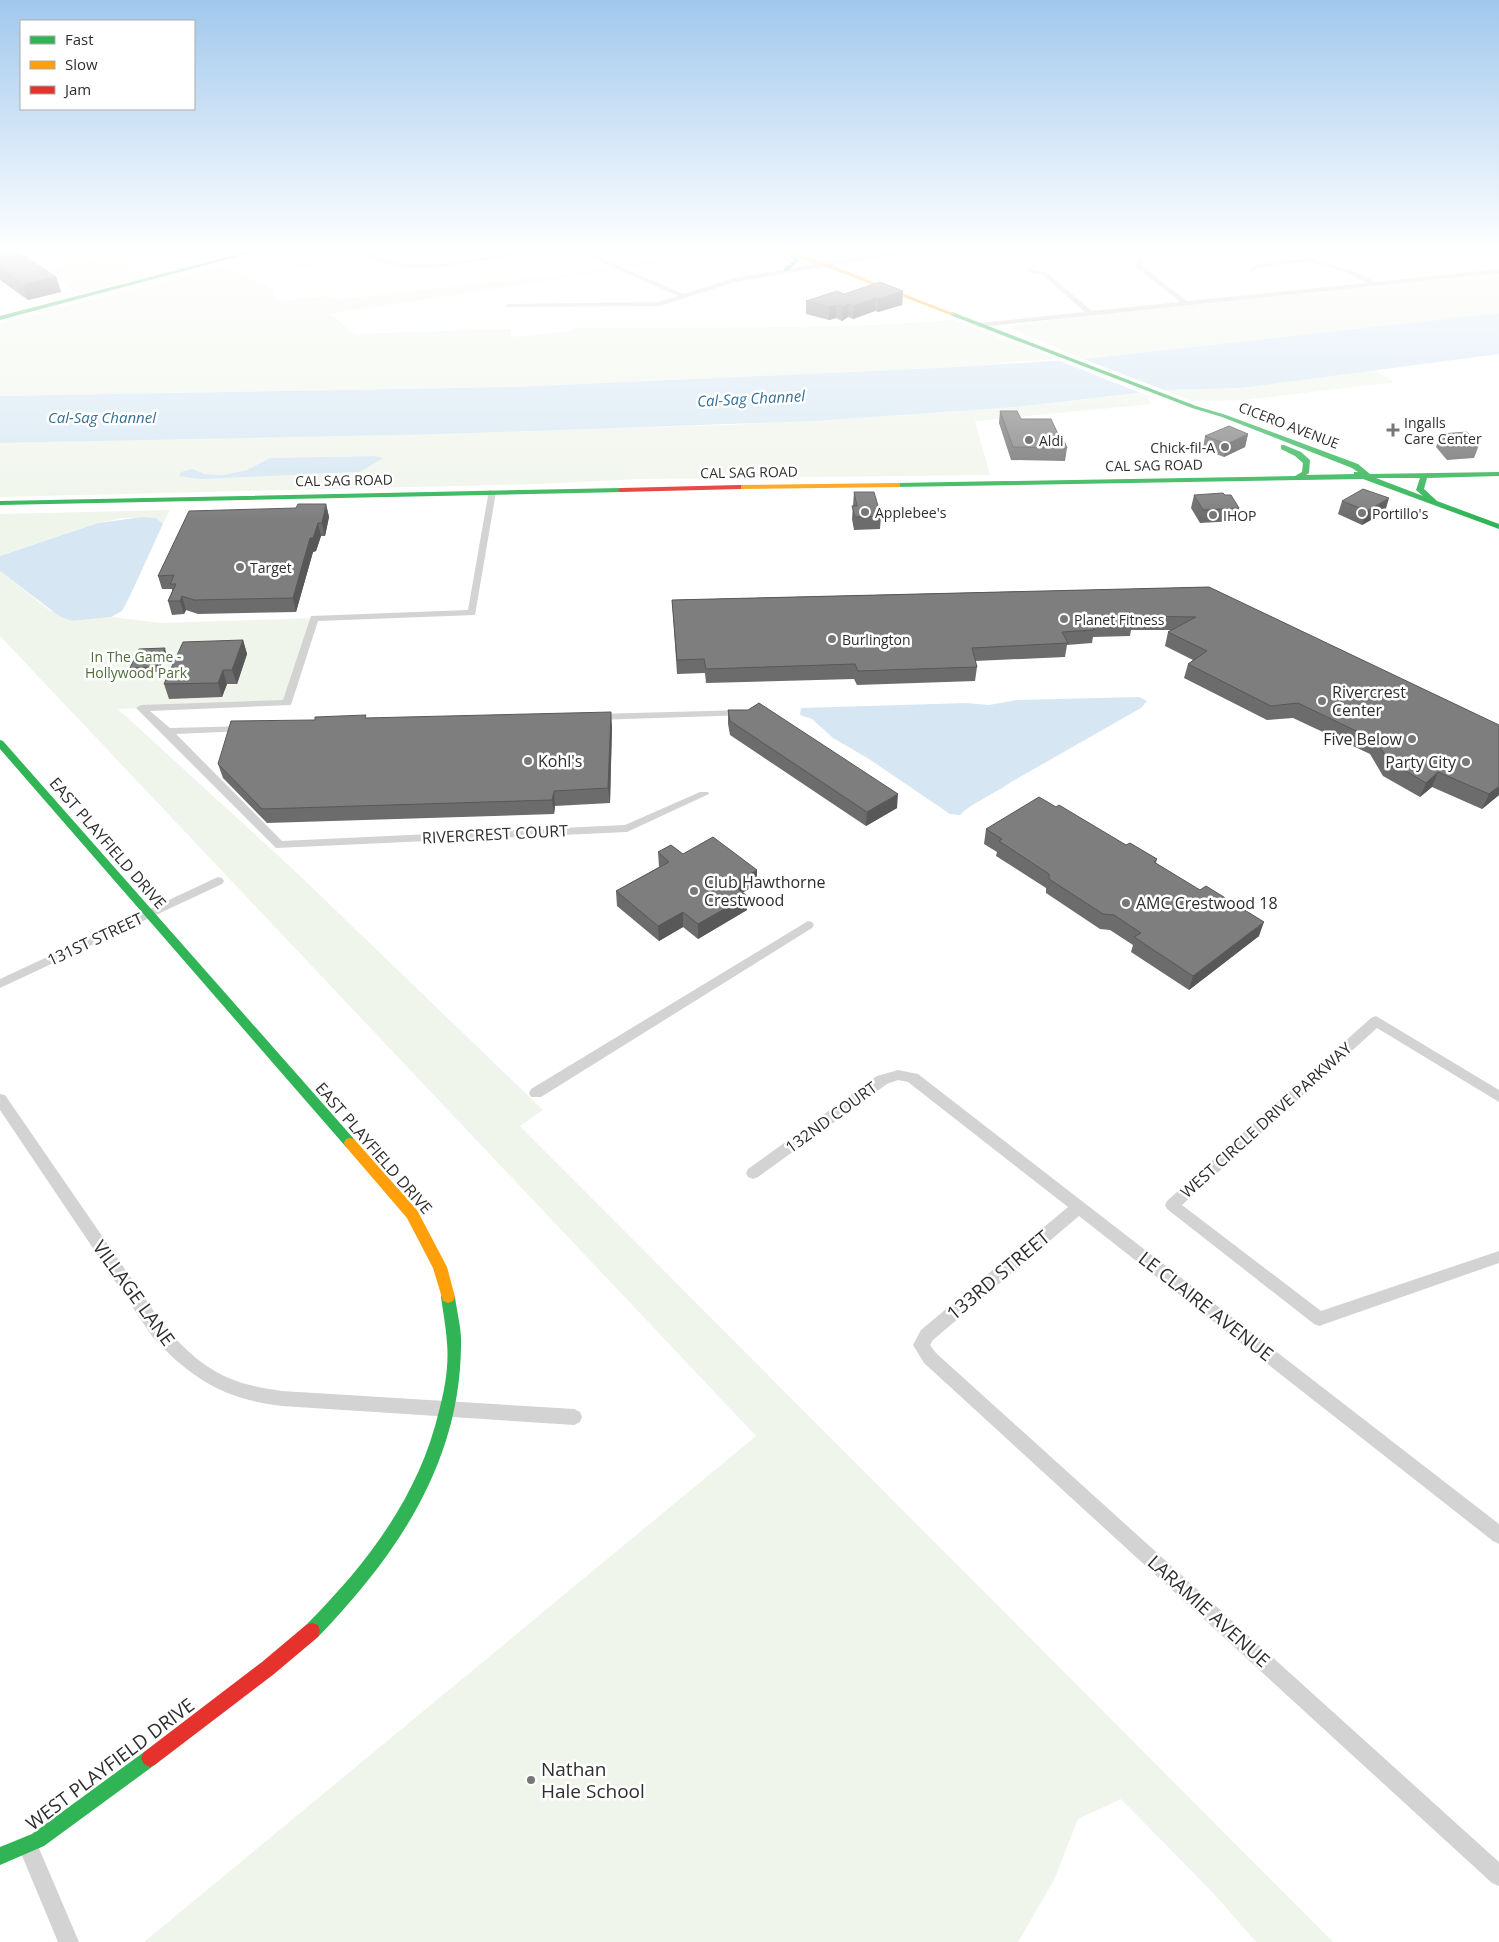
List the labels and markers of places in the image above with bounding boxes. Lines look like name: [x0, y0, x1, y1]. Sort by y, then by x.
place label: Ingalls Care Center: [1404, 413, 1482, 448]
marker: Ingalls Care Center: [1386, 423, 1400, 437]
place label: Aldi: [1039, 431, 1064, 450]
marker: Aldi: [1023, 434, 1035, 446]
place label: Chick-fil-A: [1150, 438, 1215, 457]
marker: Chick-fil-A: [1219, 441, 1231, 453]
place label: Applebee's: [875, 503, 947, 522]
place label: Portillo's: [1372, 504, 1429, 523]
marker: Applebee's: [859, 506, 871, 518]
place label: IHOP: [1223, 506, 1257, 525]
marker: Portillo's: [1356, 507, 1368, 519]
marker: IHOP: [1207, 509, 1219, 521]
place label: Target: [250, 558, 292, 577]
marker: Target: [234, 561, 246, 573]
place label: Planet Fitness: [1074, 610, 1165, 629]
marker: Planet Fitness: [1058, 613, 1070, 625]
place label: Burlington: [842, 630, 911, 649]
marker: Burlington: [826, 633, 838, 645]
place label: Rivercrest Center: [1332, 681, 1406, 721]
marker: Rivercrest Center: [1316, 695, 1328, 707]
place label: Five Below: [1323, 728, 1403, 750]
marker: Five Below: [1406, 733, 1418, 745]
place label: Kohl's: [538, 750, 582, 772]
place label: Party City: [1385, 751, 1457, 773]
marker: Kohl's: [522, 755, 534, 767]
marker: Party City: [1460, 756, 1472, 768]
place label: Club Hawthorne Crestwood: [704, 871, 825, 911]
marker: Club Hawthorne Crestwood: [688, 885, 700, 897]
place label: AMC Crestwood 18: [1136, 892, 1278, 914]
marker: AMC Crestwood 18: [1120, 897, 1132, 909]
place label: Nathan Hale School: [541, 1756, 645, 1804]
marker: Nathan Hale School: [525, 1774, 537, 1786]

